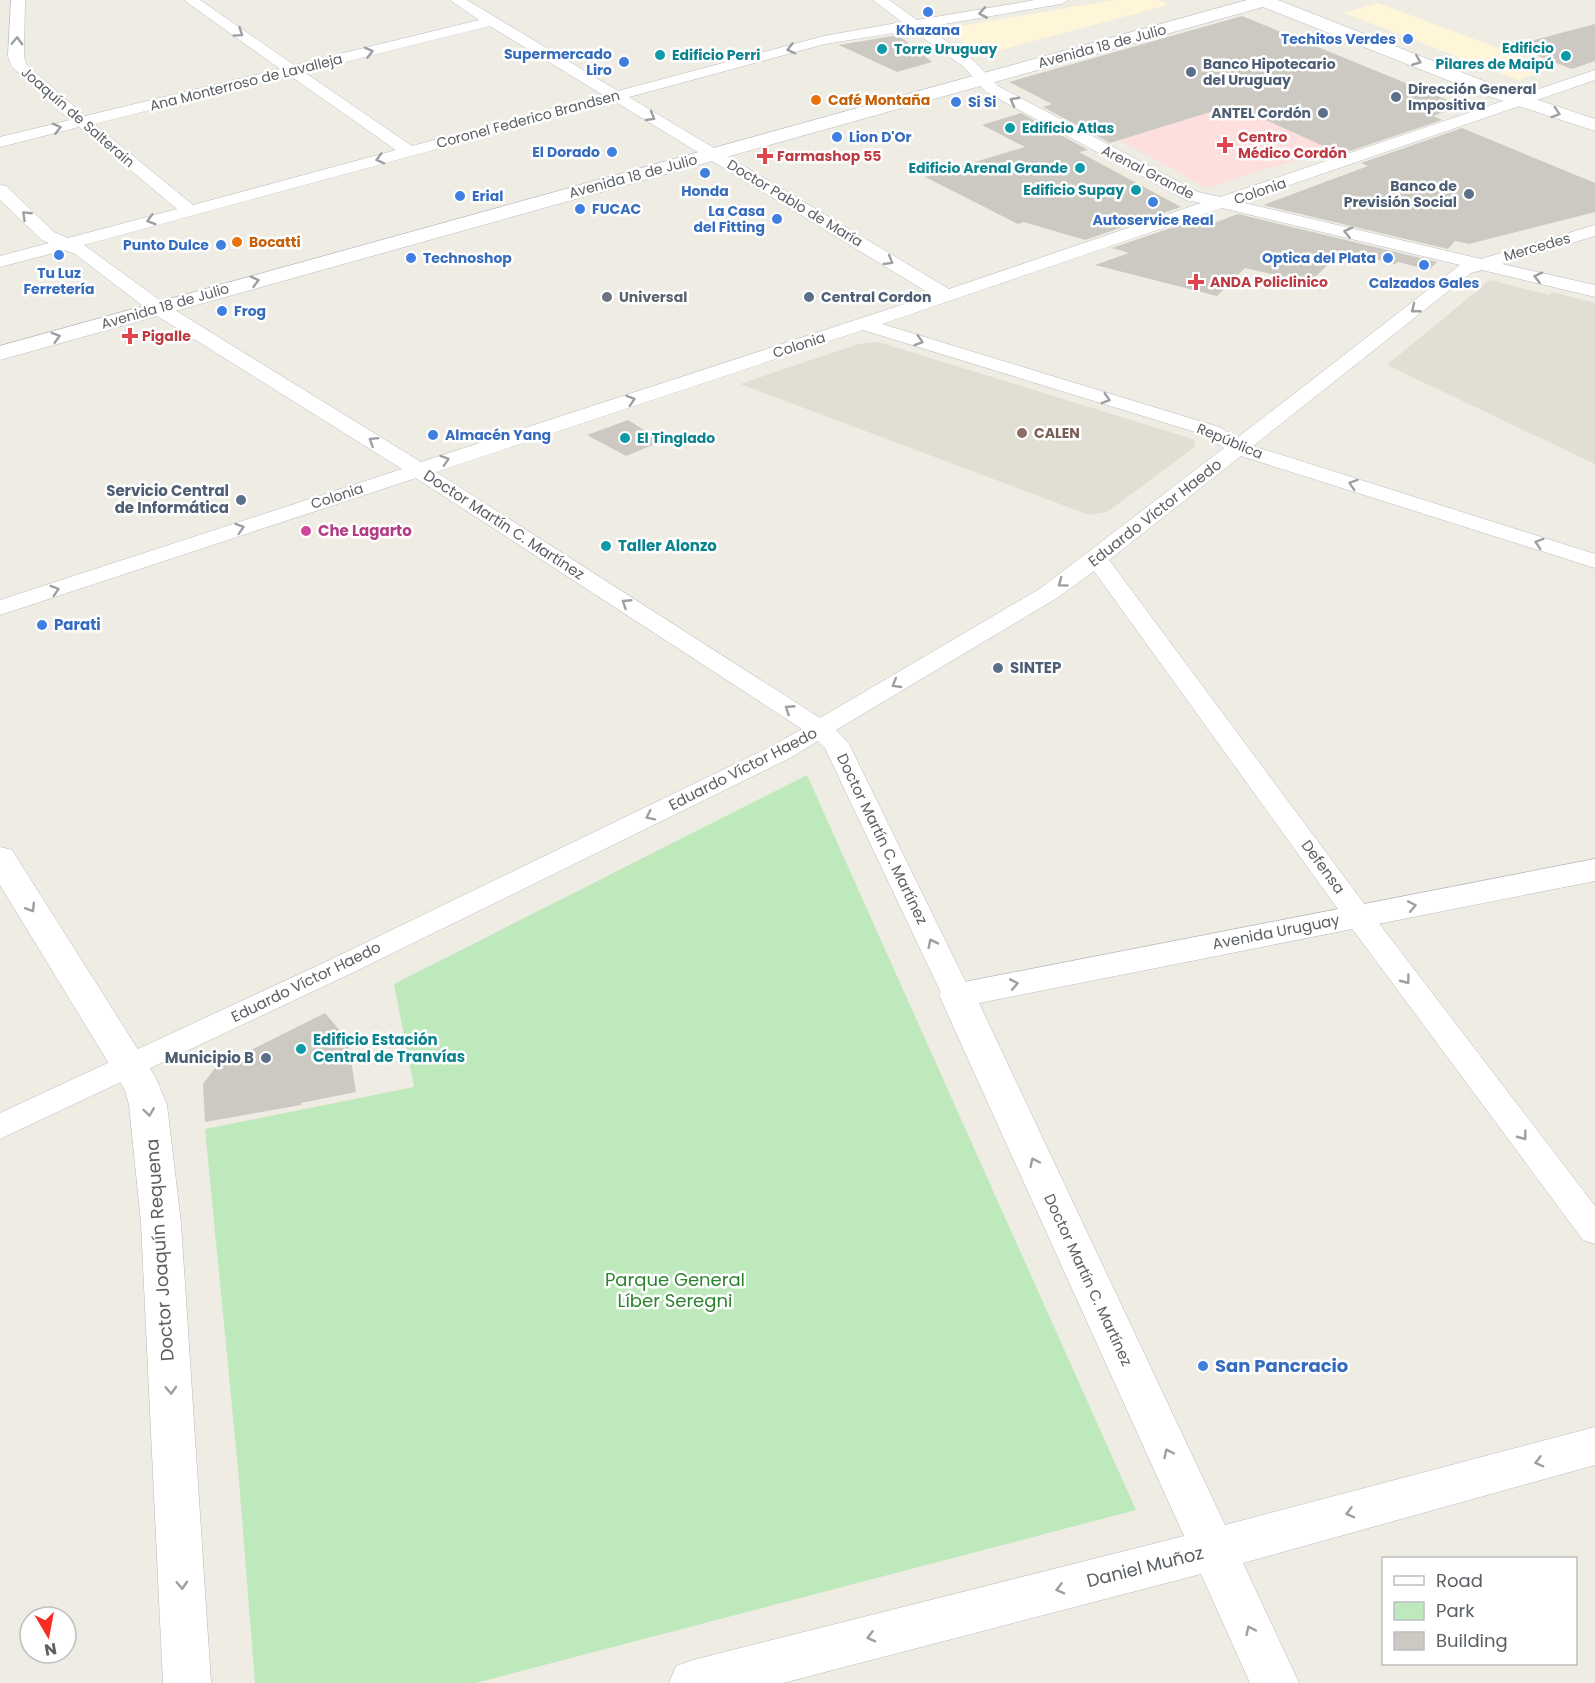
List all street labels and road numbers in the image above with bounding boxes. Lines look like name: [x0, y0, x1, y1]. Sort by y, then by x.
street label: Avenida 18 de Julio: [1036, 19, 1168, 73]
street label: Ana Monterroso de Lavalleja: [148, 48, 344, 116]
street label: Joaquín de Salterain: [17, 62, 139, 172]
street label: Coronel Federico Brandsen: [434, 85, 622, 153]
street label: Arenal Grande: [1098, 140, 1198, 204]
street label: Avenida 18 de Julio: [567, 149, 699, 203]
street label: Doctor Pablo de María: [723, 154, 867, 252]
street label: Colonia: [1231, 173, 1289, 209]
street label: Mercedes: [1501, 228, 1573, 266]
street label: Avenida 18 de Julio: [99, 278, 231, 334]
street label: Colonia: [770, 327, 828, 363]
street label: República: [1194, 418, 1266, 464]
street label: Eduardo Víctor Haedo: [1084, 454, 1226, 571]
street label: Doctor Martín C. Martínez: [420, 465, 589, 585]
street label: Colonia: [308, 478, 366, 514]
street label: Eduardo Víctor Haedo: [665, 722, 821, 815]
street label: Doctor Martín C. Martínez: [832, 750, 933, 928]
street label: Defensa: [1297, 836, 1350, 898]
street label: Avenida Uruguay: [1211, 909, 1342, 954]
street label: Eduardo Víctor Haedo: [227, 936, 384, 1027]
street label: Doctor Joaquín Requena: [139, 1138, 180, 1362]
street label: Doctor Martín C. Martínez: [1039, 1190, 1138, 1369]
street label: Daniel Muñoz: [1084, 1540, 1206, 1593]

